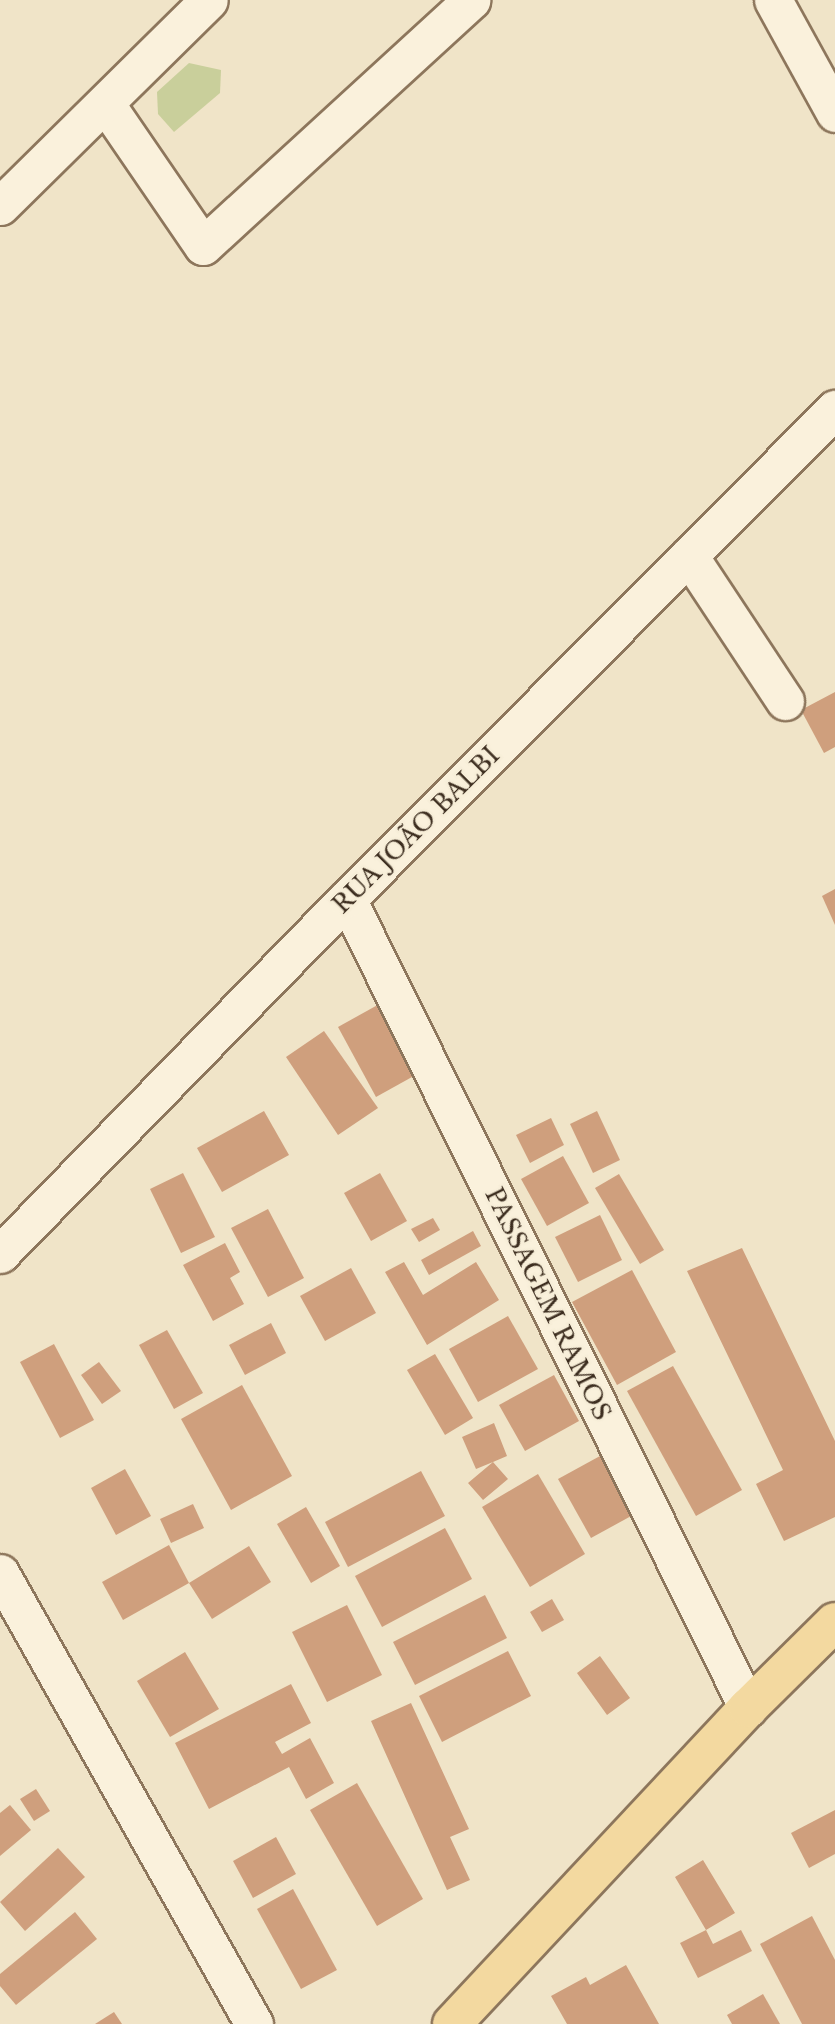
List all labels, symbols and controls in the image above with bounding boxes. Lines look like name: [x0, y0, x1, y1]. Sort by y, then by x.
street label: RUA JOÃO BALBI: [326, 740, 506, 920]
street label: PASSAGEM RAMOS: [479, 1183, 617, 1425]

